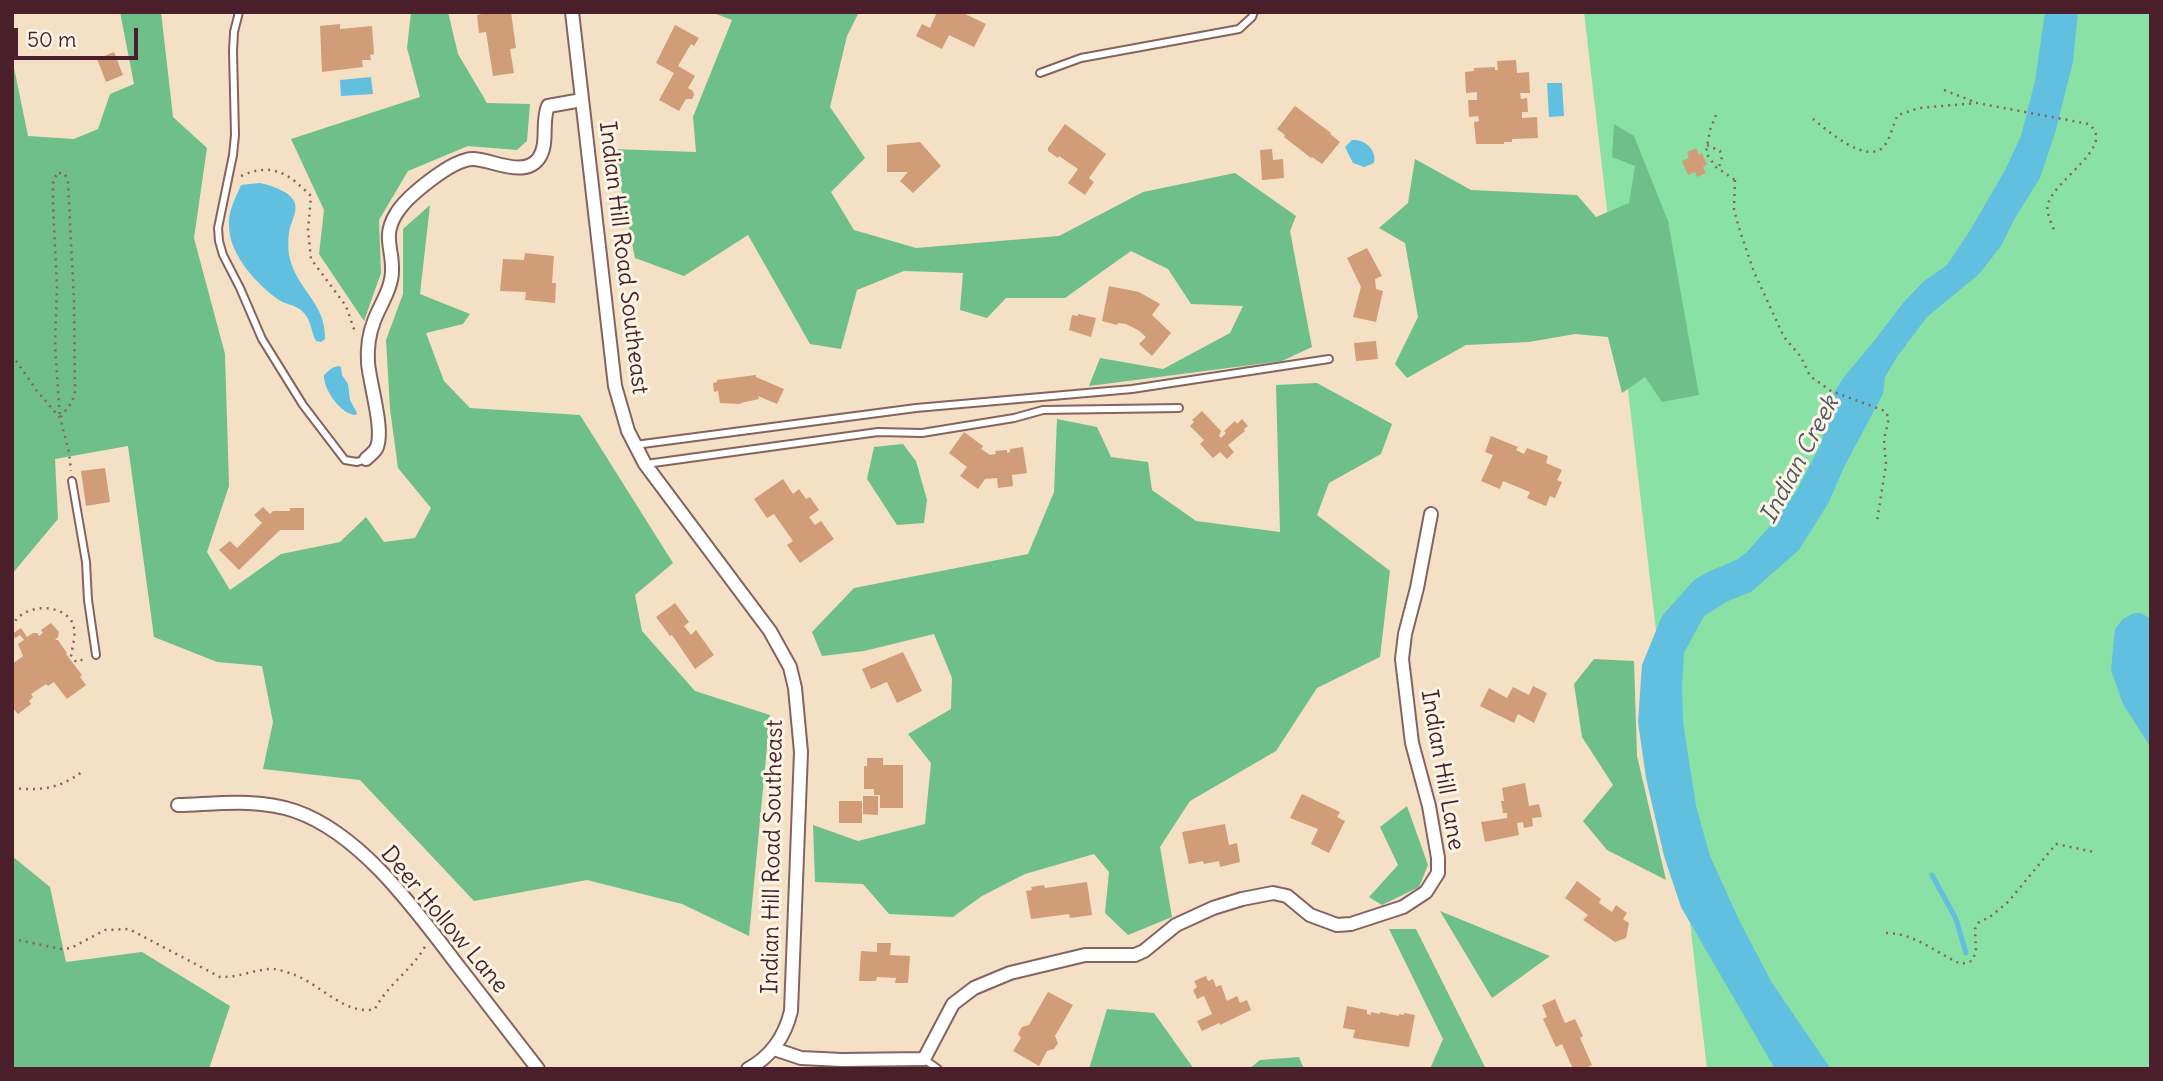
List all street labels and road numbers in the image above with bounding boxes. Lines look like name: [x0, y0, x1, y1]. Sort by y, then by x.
street label: Indian Hill Road Southeast: [593, 120, 653, 396]
street label: Indian Hill Lane: [1414, 688, 1470, 852]
street label: Indian Hill Road Southeast: [757, 720, 789, 994]
street label: Deer Hollow Lane: [374, 841, 514, 999]

